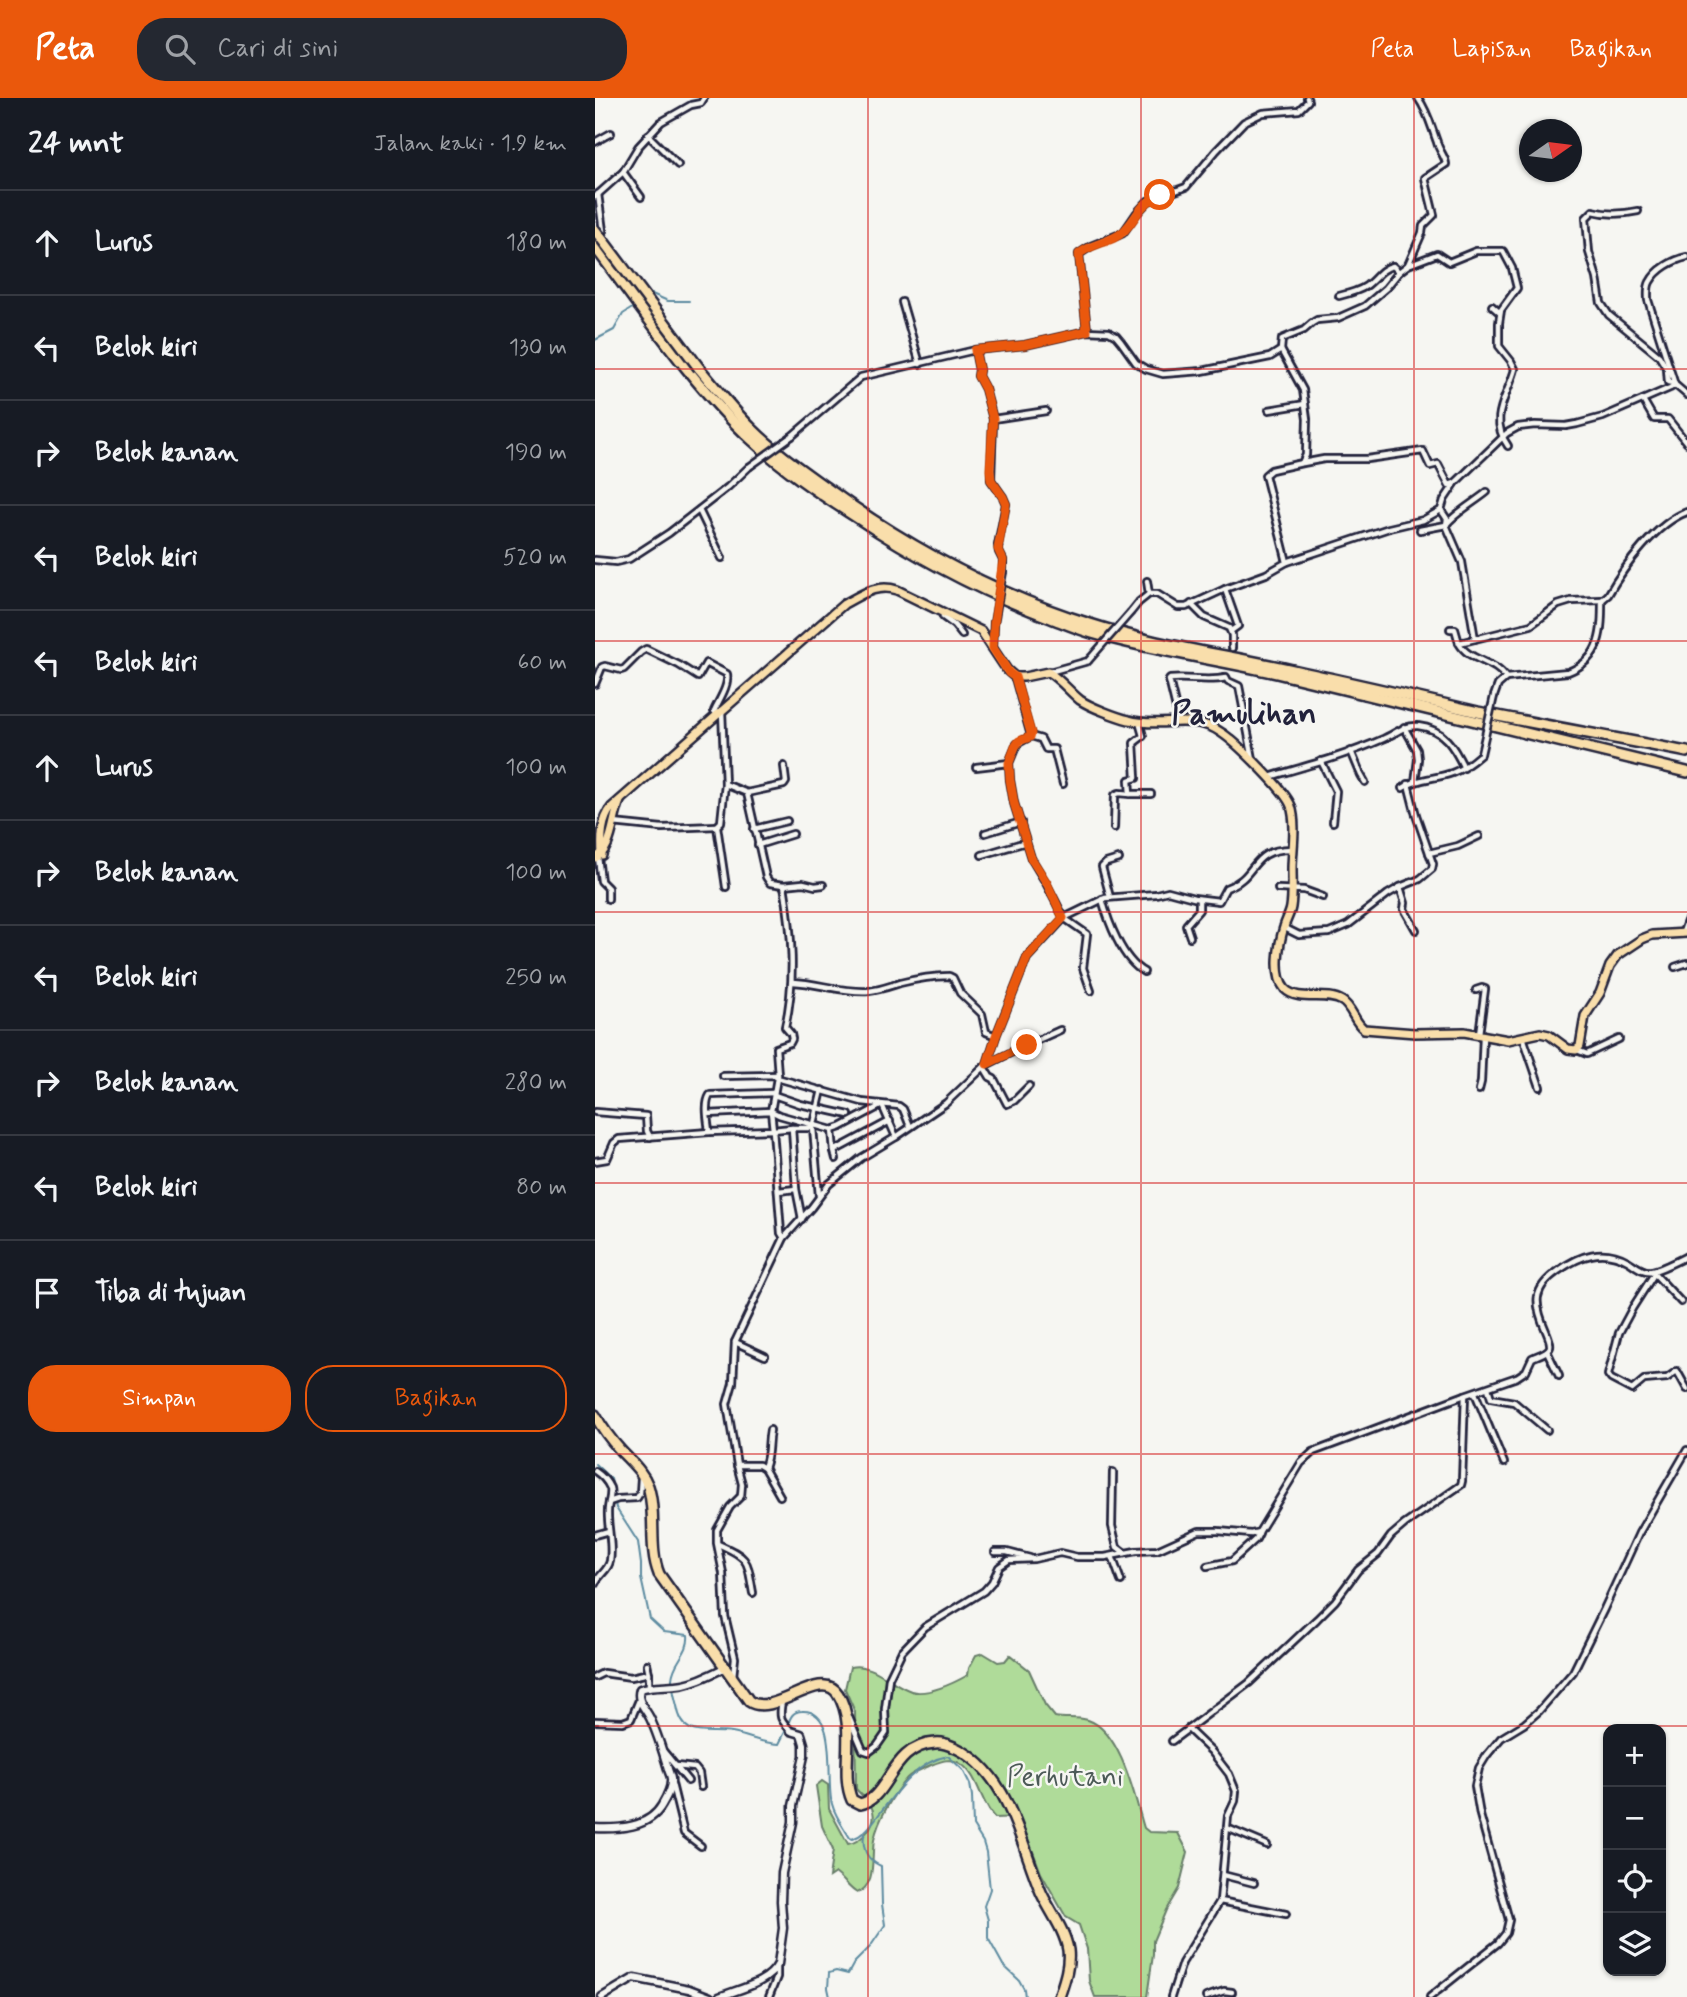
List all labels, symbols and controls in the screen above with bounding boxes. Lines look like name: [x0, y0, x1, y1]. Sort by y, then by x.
search box: [137, 18, 627, 81]
text: Peta: [35, 27, 95, 71]
icon: search: [161, 30, 199, 68]
text: Cari di sini: [217, 32, 338, 66]
text: Peta: [1371, 34, 1414, 65]
text: Lapisan: [1452, 34, 1531, 65]
text: Bagikan: [1569, 34, 1652, 65]
north arrow: [1519, 119, 1582, 182]
text: 24 mnt: [28, 124, 124, 163]
text: Jalan kaki · 1.9 km: [373, 129, 567, 159]
route start: [1144, 179, 1175, 210]
icon: ahead: [28, 224, 66, 262]
text: Lurus: [95, 226, 153, 260]
text: 180 m: [506, 228, 567, 258]
icon: left: [28, 329, 66, 367]
text: Belok kiri: [95, 331, 197, 365]
text: 130 m: [509, 333, 567, 363]
icon: right: [28, 434, 66, 472]
text: Belok kanan: [95, 436, 238, 470]
text: 190 m: [505, 438, 567, 468]
icon: left: [28, 539, 66, 577]
text: Belok kiri: [95, 541, 197, 575]
text: 520 m: [503, 543, 567, 573]
icon: left: [28, 644, 66, 682]
text: Belok kiri: [95, 646, 197, 680]
text: 60 m: [518, 648, 567, 678]
district label: Pamulihan: [1171, 693, 1317, 735]
icon: ahead: [28, 749, 66, 787]
text: Lurus: [95, 751, 153, 785]
text: 100 m: [505, 753, 567, 783]
icon: right: [28, 854, 66, 892]
text: Belok kanan: [95, 856, 238, 890]
text: 100 m: [505, 858, 567, 888]
icon: left: [28, 959, 66, 997]
text: Belok kiri: [95, 961, 197, 995]
text: 250 m: [505, 963, 567, 993]
route end: [1011, 1029, 1042, 1060]
icon: right: [28, 1064, 66, 1102]
text: Belok kanan: [95, 1066, 238, 1100]
text: 280 m: [505, 1068, 567, 1098]
icon: left: [28, 1169, 66, 1207]
text: Belok kiri: [95, 1171, 197, 1205]
text: 80 m: [516, 1173, 567, 1203]
icon: arrive: [28, 1274, 66, 1312]
text: Tiba di tujuan: [95, 1276, 246, 1310]
button: Simpan: [28, 1365, 291, 1432]
button: Bagikan: [305, 1365, 567, 1432]
map controls: [1603, 1724, 1666, 1976]
button: +: [1603, 1724, 1666, 1787]
park label: Perhutani: [1007, 1759, 1123, 1796]
button: −: [1603, 1787, 1666, 1850]
button: locate: [1603, 1850, 1666, 1913]
button: layers: [1603, 1913, 1666, 1976]

